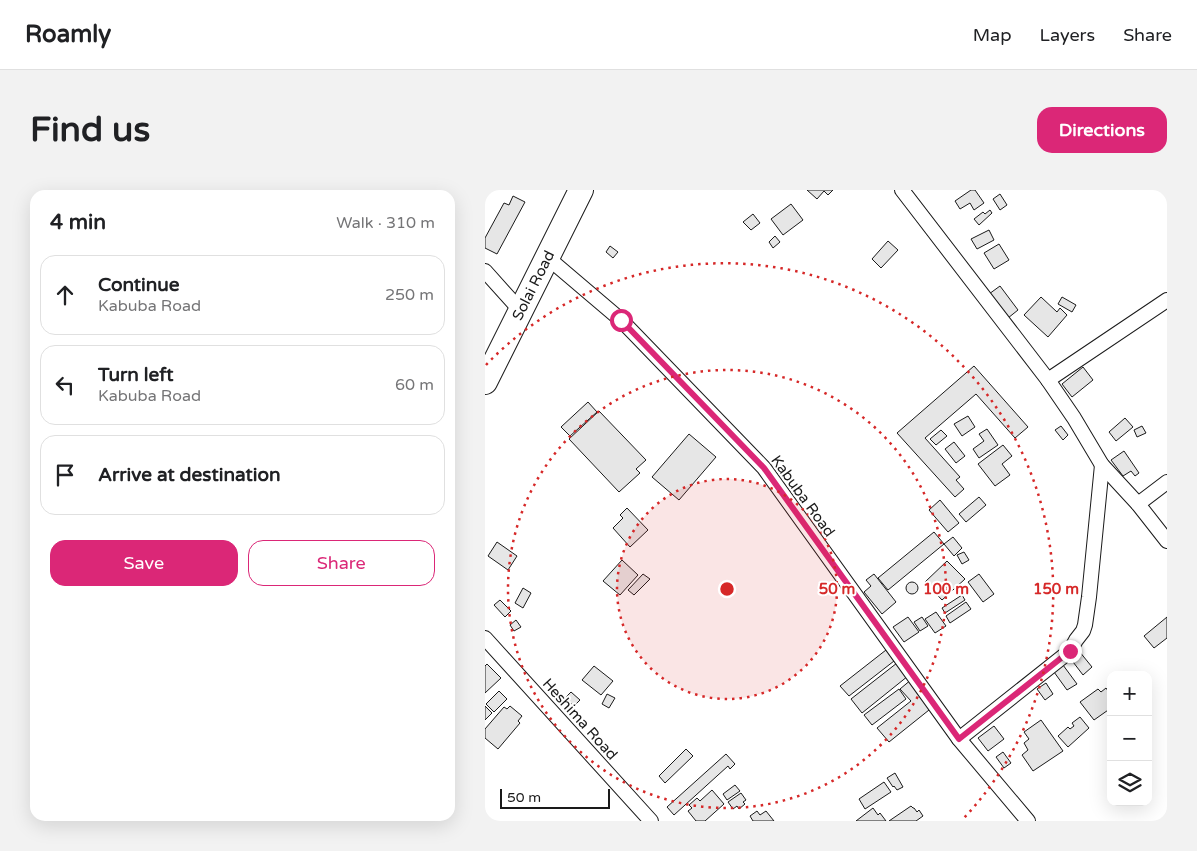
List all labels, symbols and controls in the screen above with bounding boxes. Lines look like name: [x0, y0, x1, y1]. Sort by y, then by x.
text: Roamly: [25, 20, 111, 49]
text: Map: [973, 24, 1012, 46]
text: Layers: [1040, 24, 1095, 46]
text: Share: [1123, 24, 1172, 46]
button: Directions: [1037, 107, 1167, 153]
text: Find us: [30, 109, 150, 151]
text: 4 min: [50, 210, 106, 235]
text: Walk · 310 m: [336, 213, 435, 233]
street label: Solai Road: [508, 247, 558, 323]
text: Continue: [98, 274, 180, 296]
icon: ahead: [51, 281, 79, 309]
text: 250 m: [385, 285, 434, 305]
text: Kabuba Road: [98, 296, 201, 316]
route start: [610, 309, 633, 332]
text: Turn left: [98, 364, 174, 386]
icon: left: [51, 371, 79, 399]
text: 60 m: [395, 375, 434, 395]
text: Kabuba Road: [98, 386, 201, 406]
street label: Kabuba Road: [767, 452, 839, 540]
icon: arrive: [51, 461, 79, 489]
text: Arrive at destination: [98, 464, 281, 486]
button: Save: [50, 540, 238, 586]
button: Share: [248, 540, 435, 586]
centre of rings: [718, 580, 736, 598]
text: 50 m: [819, 580, 855, 598]
text: 100 m: [923, 580, 969, 598]
text: 150 m: [1033, 580, 1079, 598]
route end: [1059, 640, 1082, 663]
map controls: [1107, 671, 1152, 806]
button: +: [1107, 671, 1152, 716]
street label: Heshima Road: [539, 675, 621, 763]
button: −: [1107, 716, 1152, 761]
button: layers: [1107, 761, 1152, 806]
scale bar: [500, 786, 610, 809]
text: 50 m: [507, 789, 541, 806]

